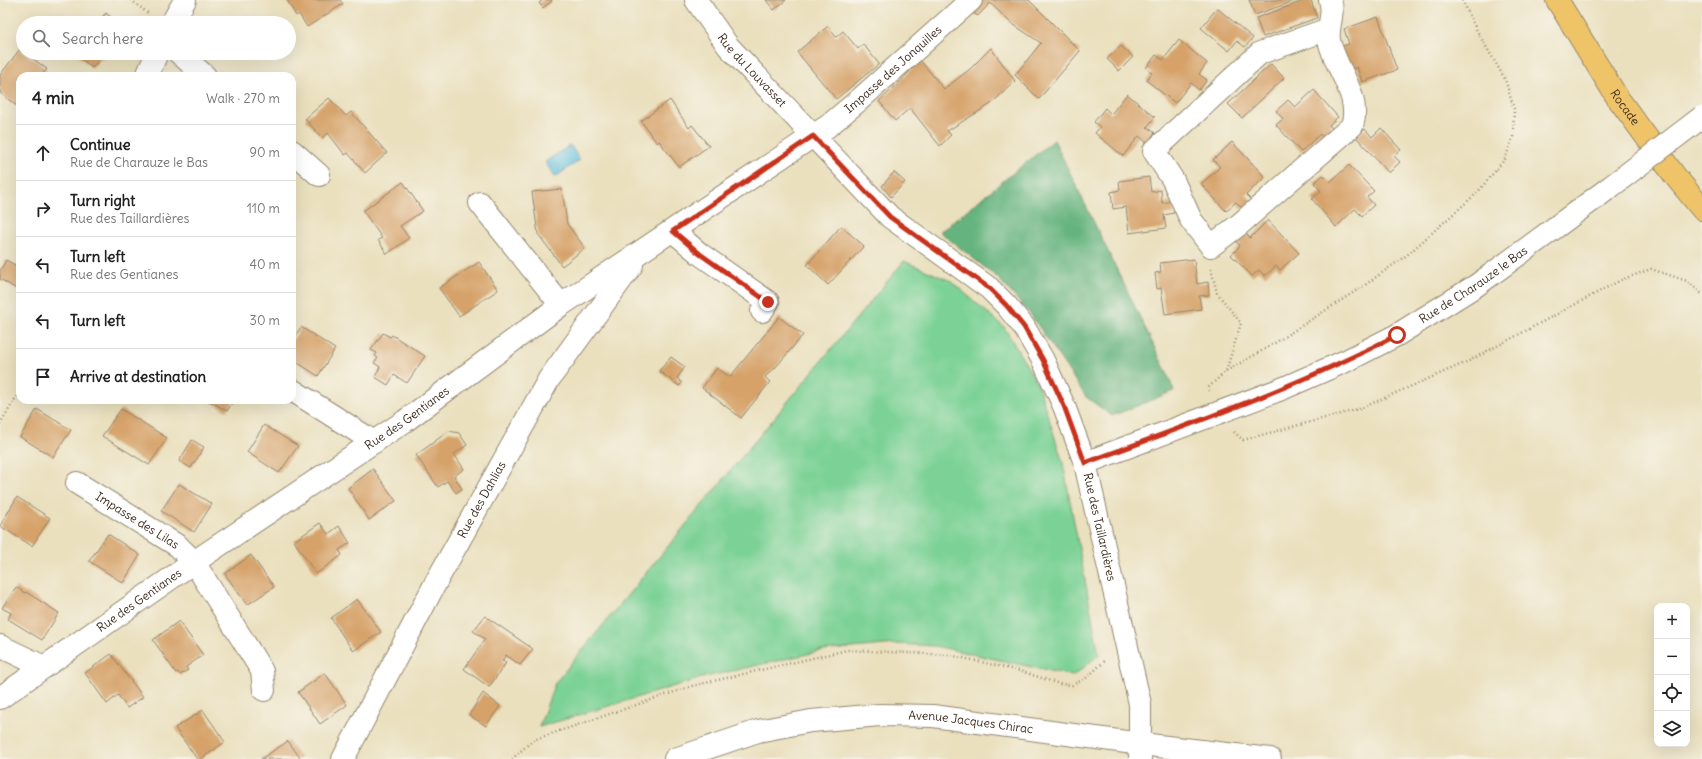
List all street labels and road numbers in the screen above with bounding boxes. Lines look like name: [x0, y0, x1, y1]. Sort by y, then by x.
street label: Impasse des Jonquilles: [841, 22, 945, 116]
street label: Rue du Louvasset: [715, 30, 790, 110]
street label: Rocade: [1607, 87, 1643, 128]
street label: Rue de Charauze le Bas: [1416, 242, 1530, 326]
street label: Rue des Gentianes: [362, 383, 452, 453]
street label: Rue des Dahlias: [454, 458, 509, 541]
street label: Rue des Taillardières: [1081, 471, 1120, 582]
street label: Impasse des Lilas: [93, 488, 182, 552]
street label: Rue des Gentianes: [94, 565, 184, 635]
street label: Avenue Jacques Chirac: [908, 708, 1034, 736]

